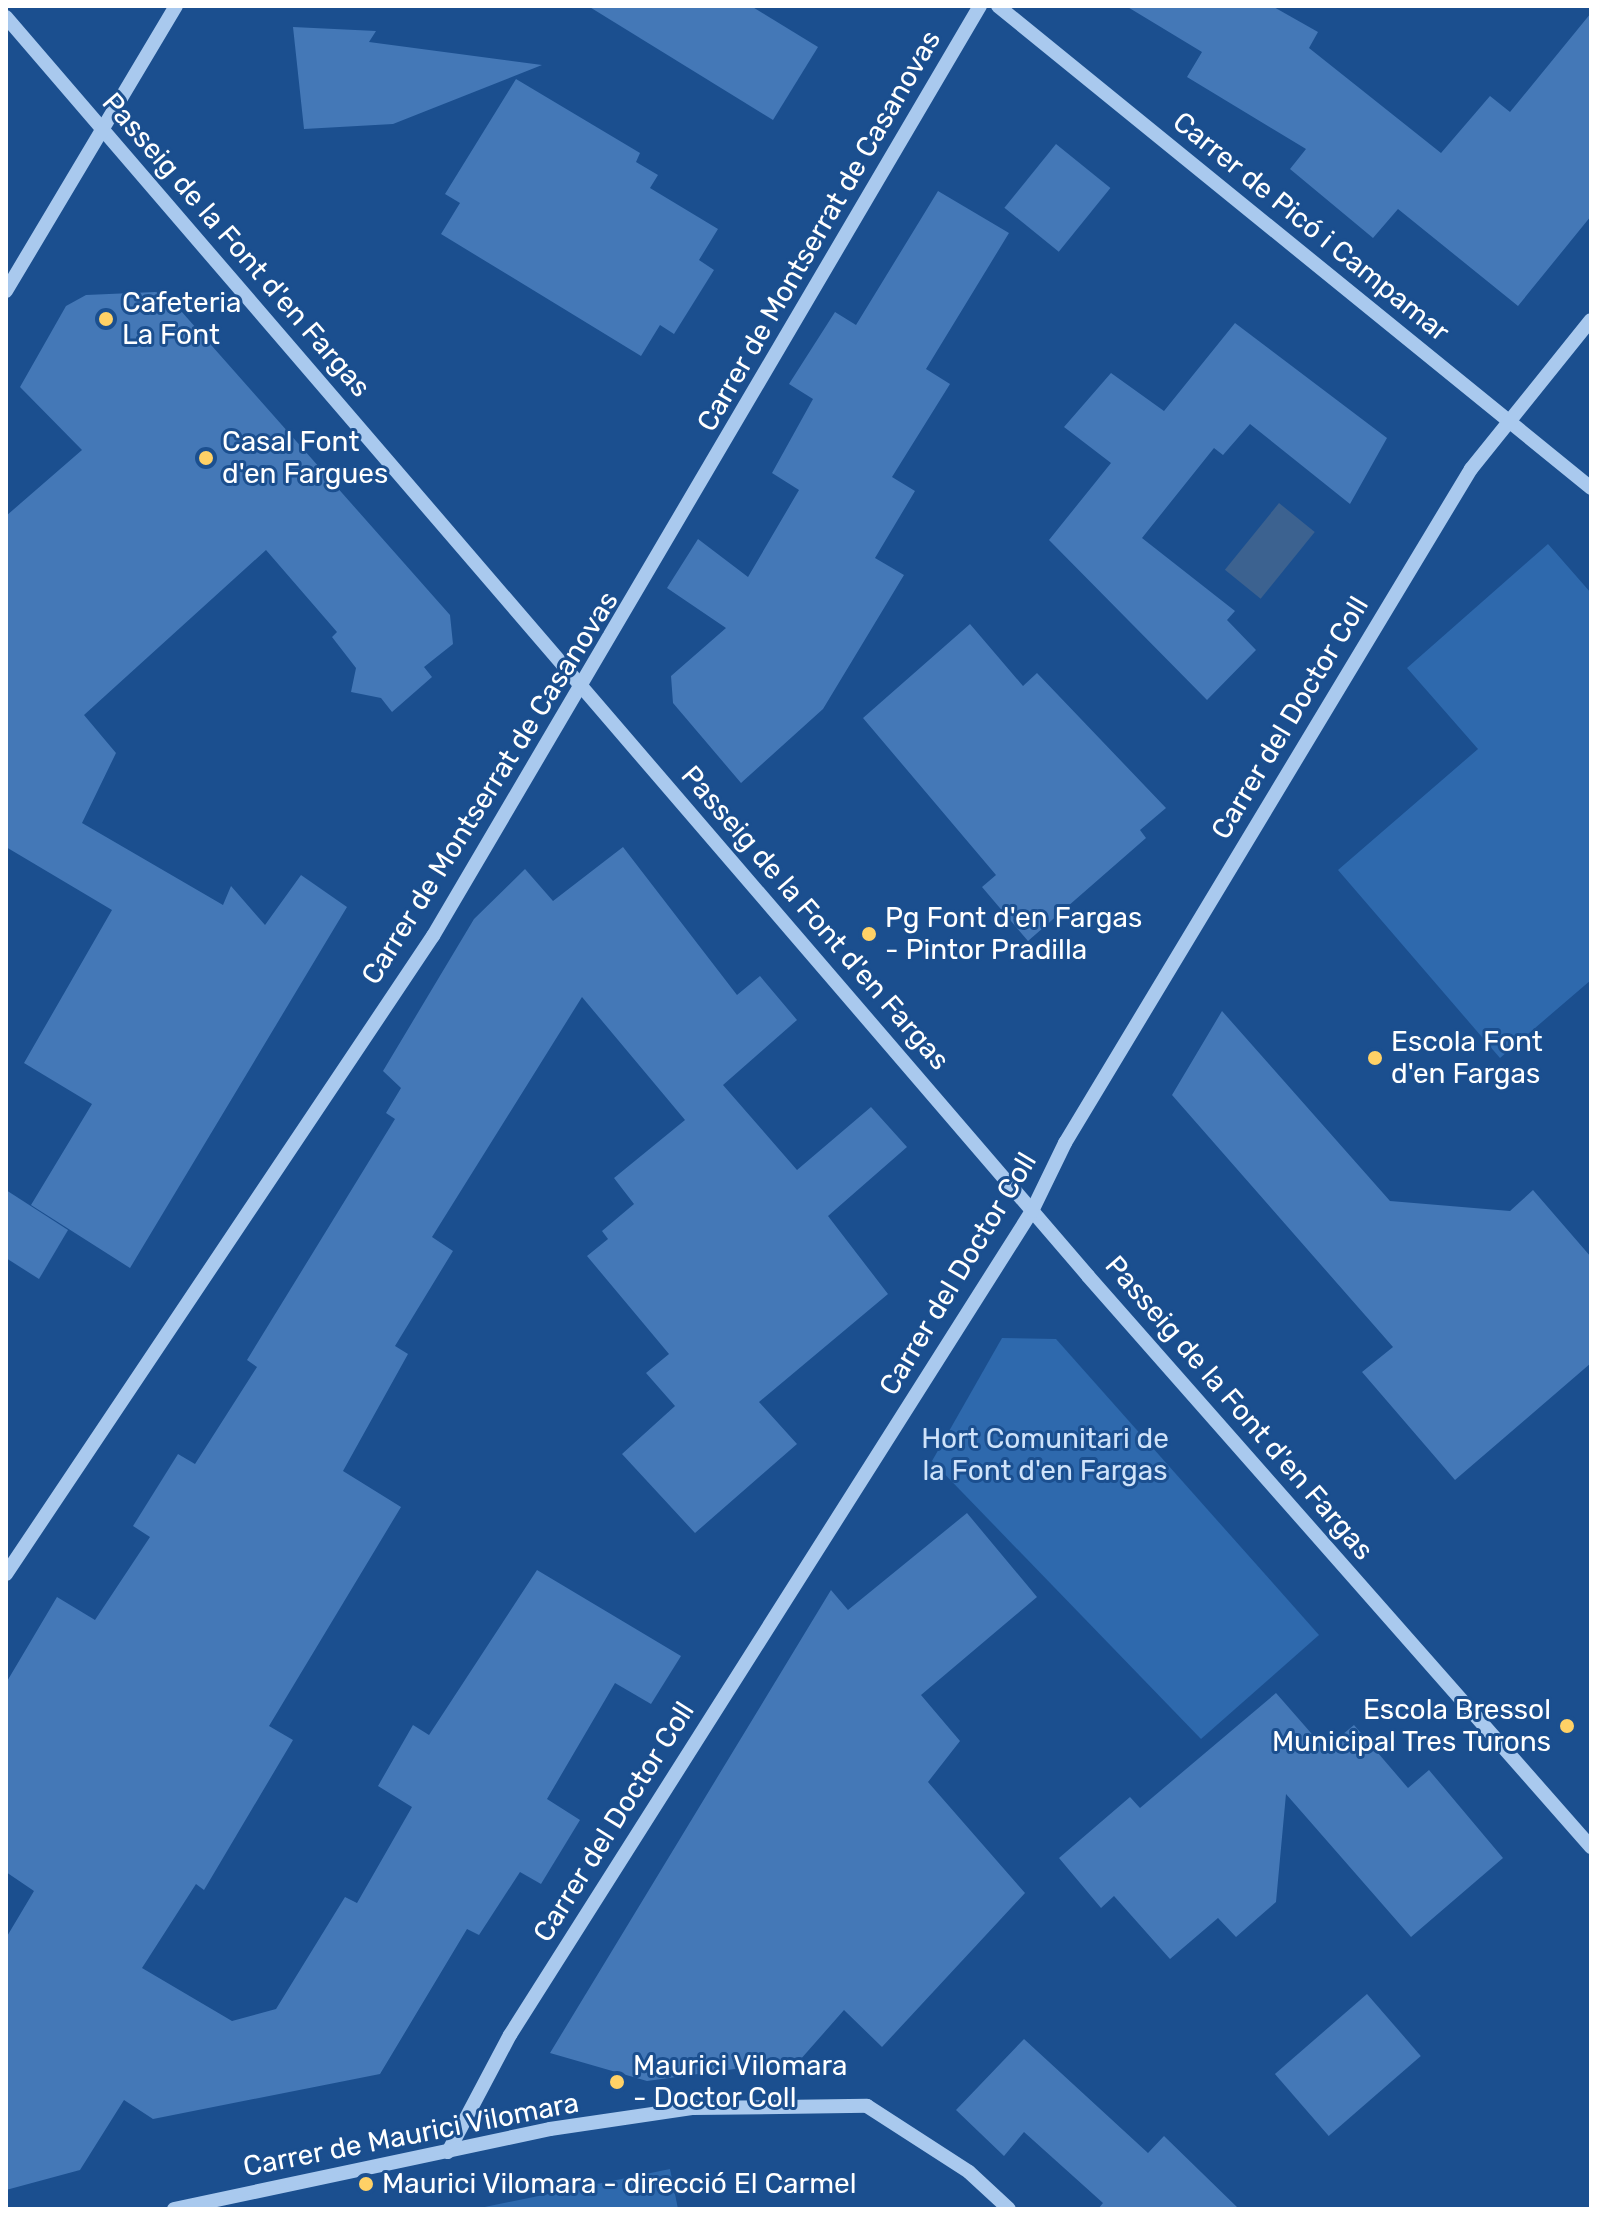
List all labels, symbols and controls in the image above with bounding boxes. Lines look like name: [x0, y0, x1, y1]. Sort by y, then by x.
street label: Carrer de Montserrat de Casanovas: [690, 24, 948, 438]
street label: Passeig de la Font d'en Fargas: [95, 86, 377, 404]
street label: Carrer de Picó i Campamar: [1166, 105, 1456, 349]
place label: Cafeteria La Font: [122, 286, 242, 352]
marker: Cafeteria La Font: [97, 310, 115, 328]
place label: Casal Font d'en Fargues: [222, 425, 388, 491]
marker: Casal Font d'en Fargues: [197, 449, 215, 467]
street label: Carrer de Montserrat de Casanovas: [354, 585, 626, 991]
street label: Carrer del Doctor Coll: [1204, 590, 1376, 846]
street label: Passeig de la Font d'en Fargas: [674, 759, 956, 1077]
place label: Pg Font d'en Fargas - Pintor Pradilla: [885, 901, 1142, 967]
marker: Pg Font d'en Fargas - Pintor Pradilla: [860, 925, 878, 943]
place label: Escola Font d'en Fargas: [1391, 1025, 1543, 1091]
marker: Escola Font d'en Fargas: [1366, 1049, 1384, 1067]
street label: Carrer del Doctor Coll: [872, 1146, 1044, 1402]
street label: Passeig de la Font d'en Fargas: [1098, 1249, 1380, 1567]
park label: Hort Comunitari de la Font d'en Fargas: [921, 1422, 1169, 1488]
place label: Escola Bressol Municipal Tres Turons: [1270, 1693, 1551, 1759]
street label: Carrer del Doctor Coll: [526, 1695, 702, 1949]
marker: Escola Bressol Municipal Tres Turons: [1558, 1717, 1576, 1735]
place label: Maurici Vilomara - Doctor Coll: [633, 2049, 848, 2115]
marker: Maurici Vilomara - Doctor Coll: [608, 2073, 626, 2091]
street label: Carrer de Maurici Vilomara: [240, 2086, 582, 2184]
place label: Maurici Vilomara - direcció El Carmel: [382, 2167, 857, 2201]
marker: Maurici Vilomara - direcció El Carmel: [357, 2175, 375, 2193]

